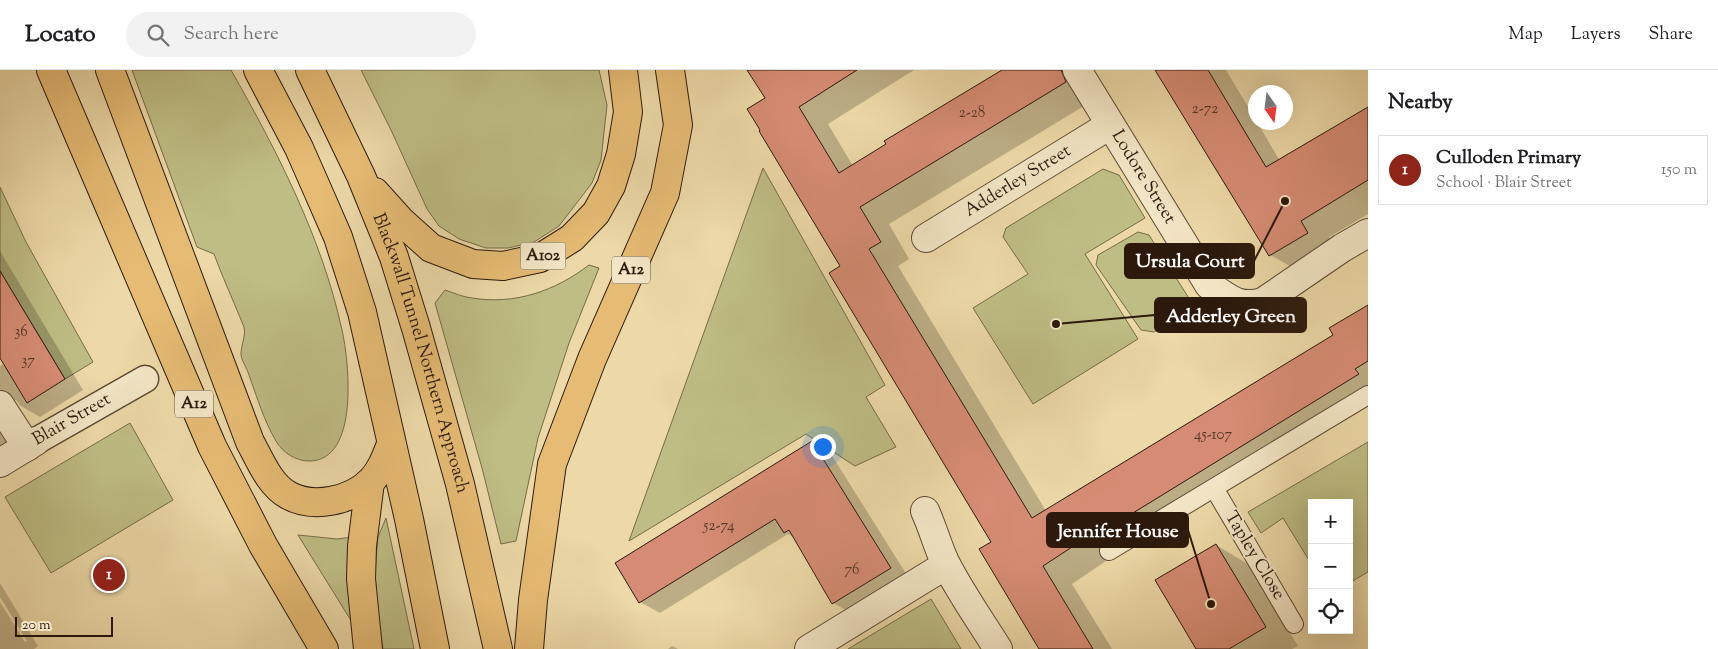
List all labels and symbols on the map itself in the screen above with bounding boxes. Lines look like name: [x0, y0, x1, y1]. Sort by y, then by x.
north arrow: [1248, 85, 1293, 130]
house number: 2-72: [1192, 99, 1218, 120]
house number: 2-28: [959, 103, 985, 124]
street label: Lodore Street: [1104, 125, 1182, 229]
street label: Adderley Street: [960, 139, 1076, 224]
street label: Blackwall Tunnel Northern Approach: [365, 210, 475, 496]
road number: A102: [520, 242, 566, 270]
callout: Ursula Court: [1125, 244, 1254, 278]
text: Ursula Court: [1136, 249, 1245, 276]
road number: A12: [612, 256, 650, 284]
callout: Adderley Green: [1155, 298, 1306, 332]
text: Adderley Green: [1166, 304, 1297, 331]
house number: 36: [14, 322, 28, 343]
house number: 37: [21, 351, 35, 372]
street label: Blair Street: [28, 387, 116, 453]
road number: A12: [175, 390, 213, 418]
house number: 45-107: [1194, 425, 1233, 446]
your location: [810, 434, 836, 460]
street label: Tapley Close: [1217, 507, 1291, 605]
callout: Jennifer House: [1047, 513, 1188, 547]
house number: 52-74: [702, 516, 735, 537]
text: Jennifer House: [1055, 519, 1179, 546]
pin: 1: [93, 556, 125, 594]
house number: 76: [845, 560, 859, 581]
scale bar: [15, 614, 112, 637]

